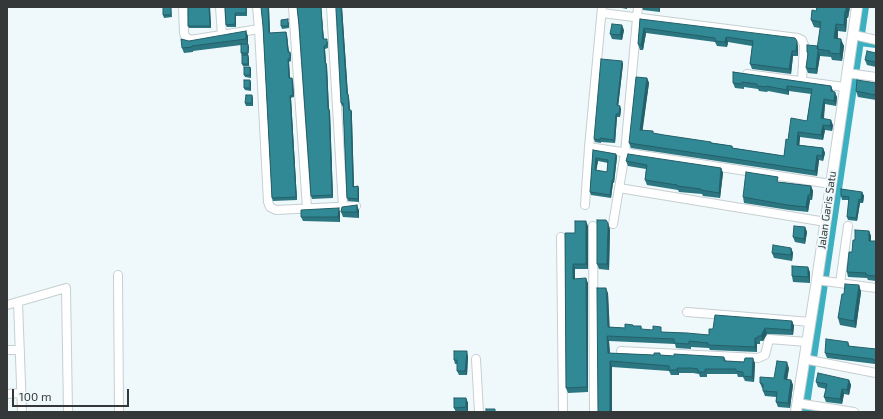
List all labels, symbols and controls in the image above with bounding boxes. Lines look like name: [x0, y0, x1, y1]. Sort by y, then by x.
street label: Jalan Garis Satu: [815, 170, 839, 250]
scale bar: [14, 381, 131, 407]
text: 100 m: [19, 389, 51, 403]

